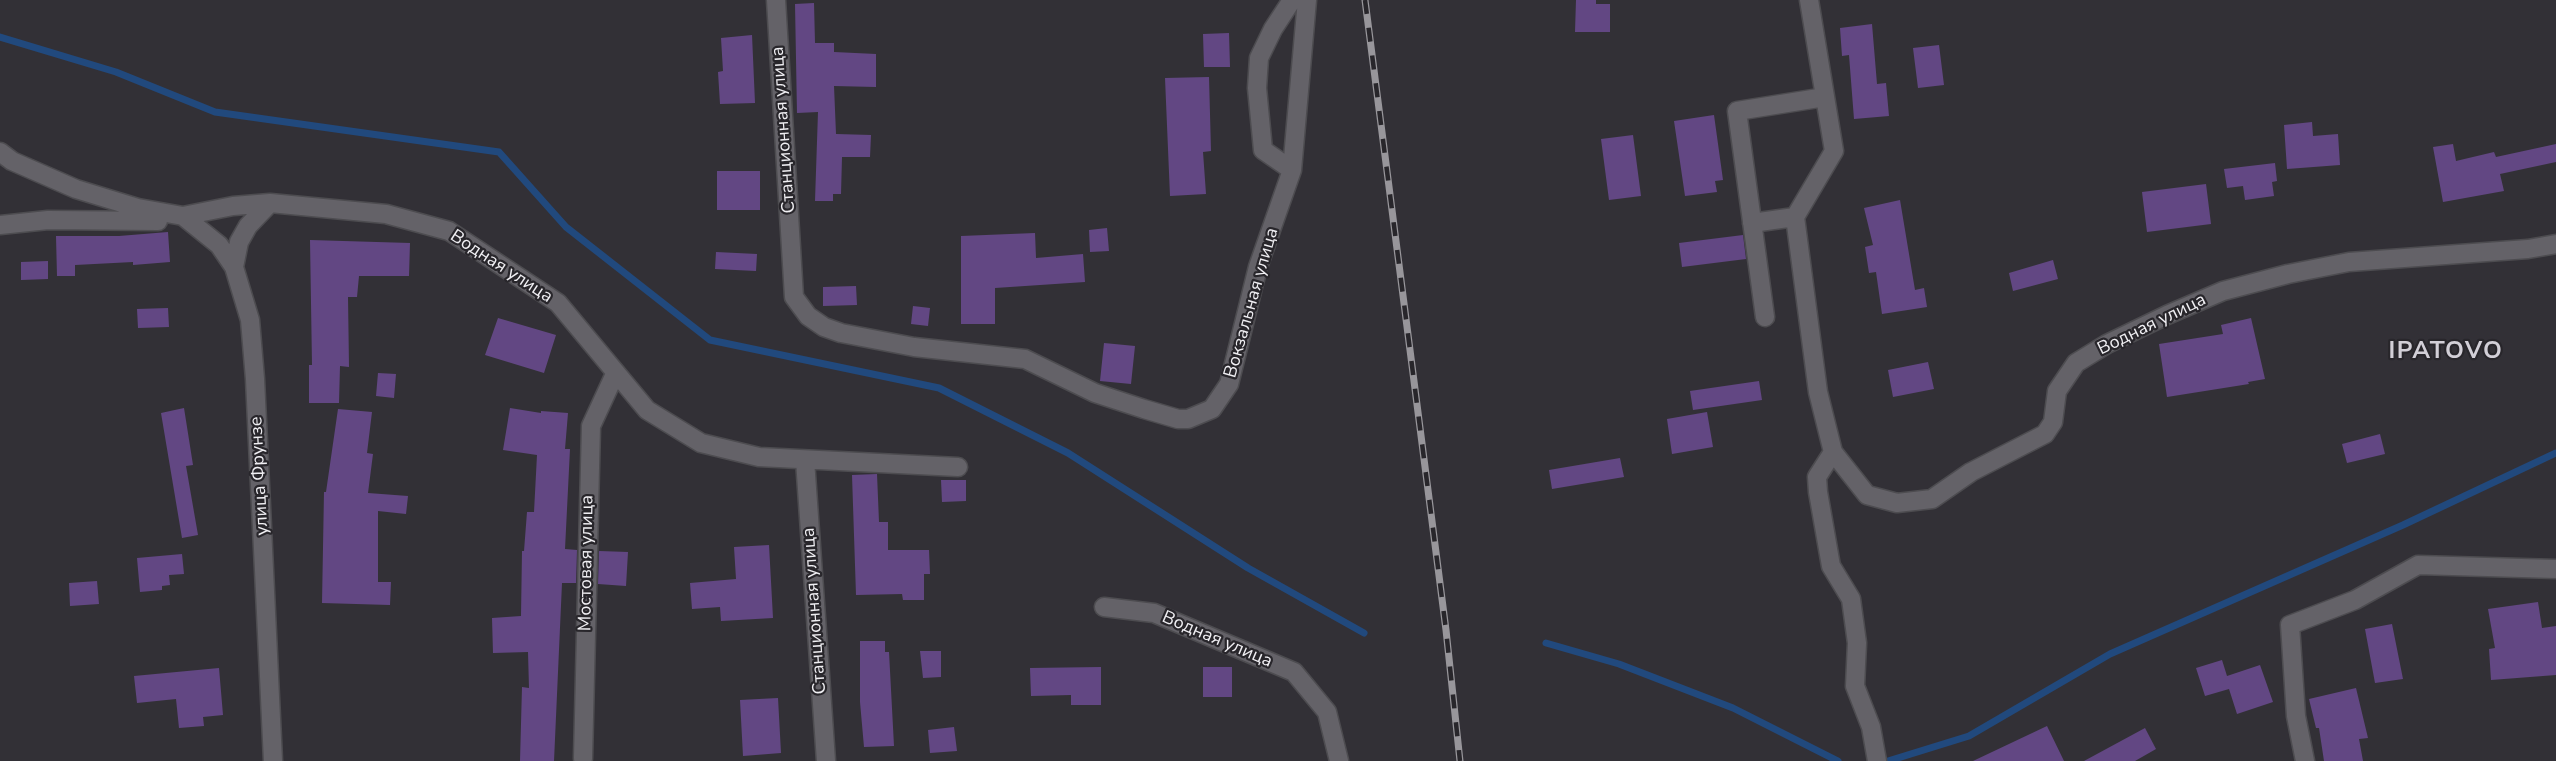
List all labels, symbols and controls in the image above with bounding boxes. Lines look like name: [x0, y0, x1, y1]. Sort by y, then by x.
street label: Станционная улица: [767, 46, 801, 214]
street label: Вокзальная улица: [1220, 225, 1284, 381]
street label: Водная улица: [446, 226, 556, 308]
street label: Водная улица: [2094, 289, 2210, 361]
district label: IPATOVO: [2389, 338, 2503, 366]
street label: улица Фрунзе: [246, 416, 274, 536]
street label: Мостовая улица: [575, 495, 599, 631]
street label: Станционная улица: [798, 527, 832, 695]
street label: Водная улица: [1159, 607, 1275, 673]

